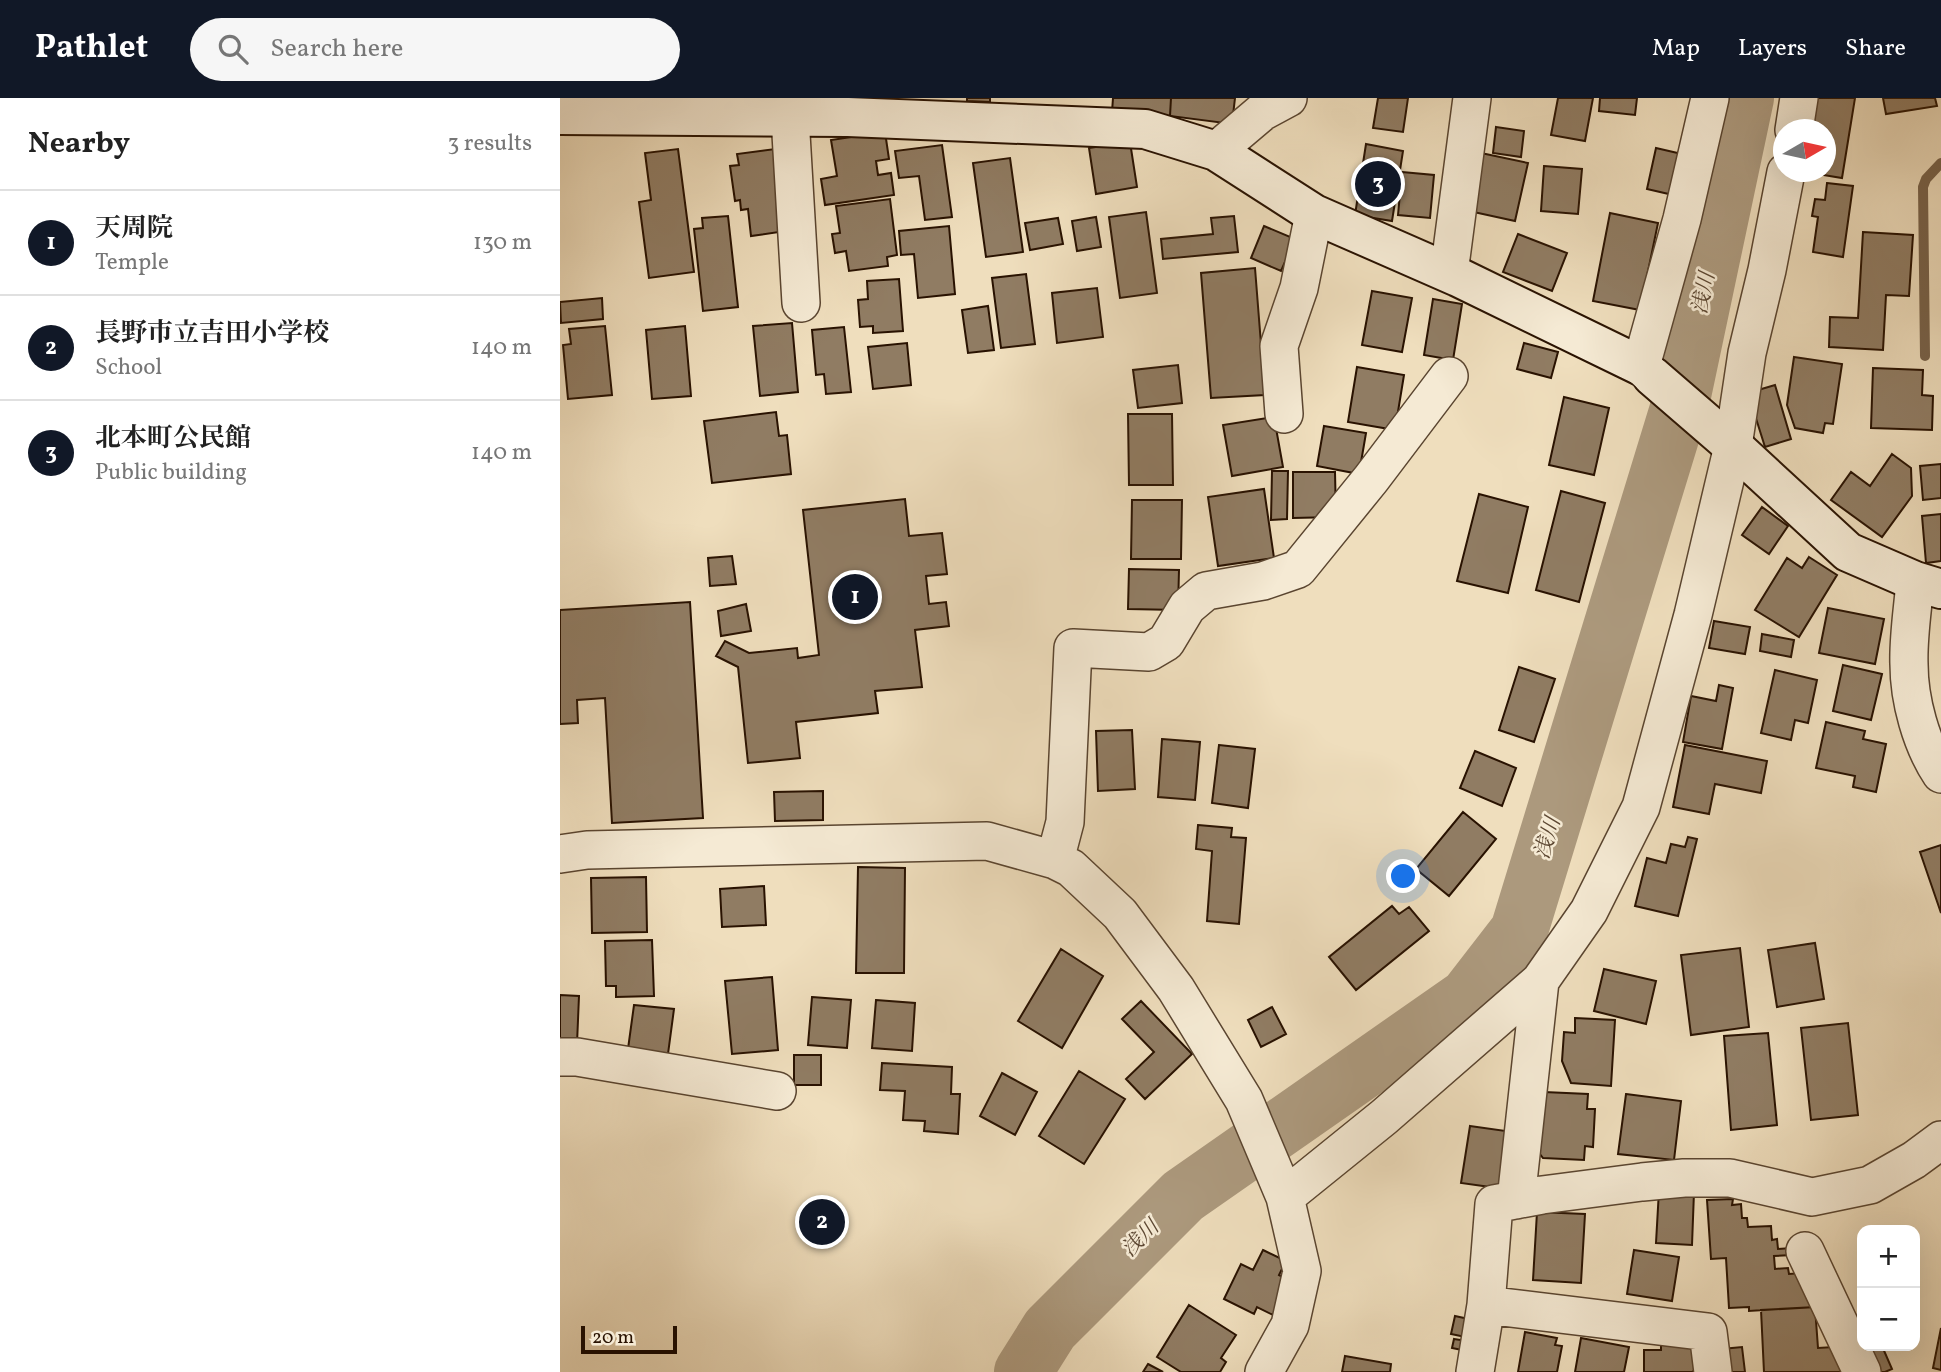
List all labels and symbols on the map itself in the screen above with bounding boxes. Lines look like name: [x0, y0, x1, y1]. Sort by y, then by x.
north arrow: [1773, 119, 1836, 182]
pin: 3: [1355, 158, 1401, 210]
water label: 浅川: [1686, 268, 1723, 317]
pin: 1: [832, 571, 878, 623]
water label: 浅川: [1528, 812, 1569, 863]
your location: [1386, 859, 1420, 893]
pin: 2: [799, 1196, 845, 1248]
water label: 浅川: [1116, 1213, 1168, 1264]
scale bar: [581, 1323, 677, 1355]

